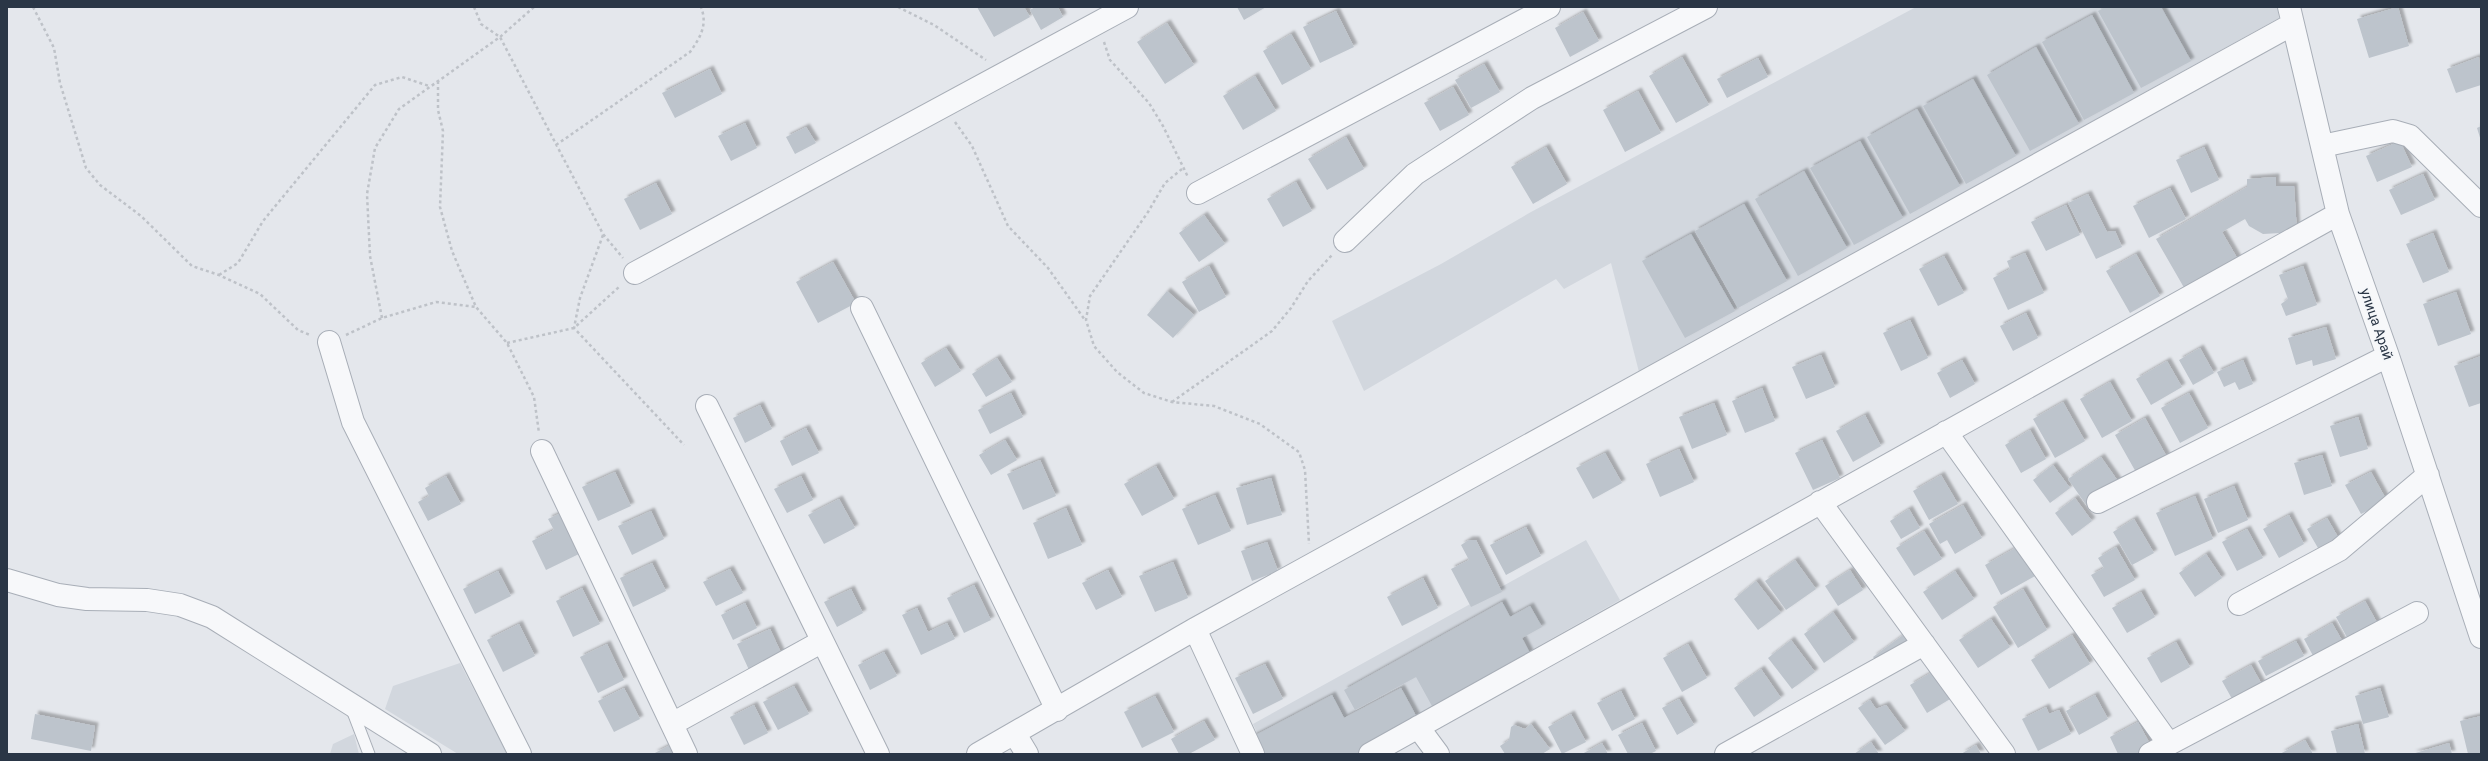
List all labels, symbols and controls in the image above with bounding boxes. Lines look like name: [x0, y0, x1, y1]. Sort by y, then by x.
street label: улица Арай: [2357, 286, 2397, 362]

